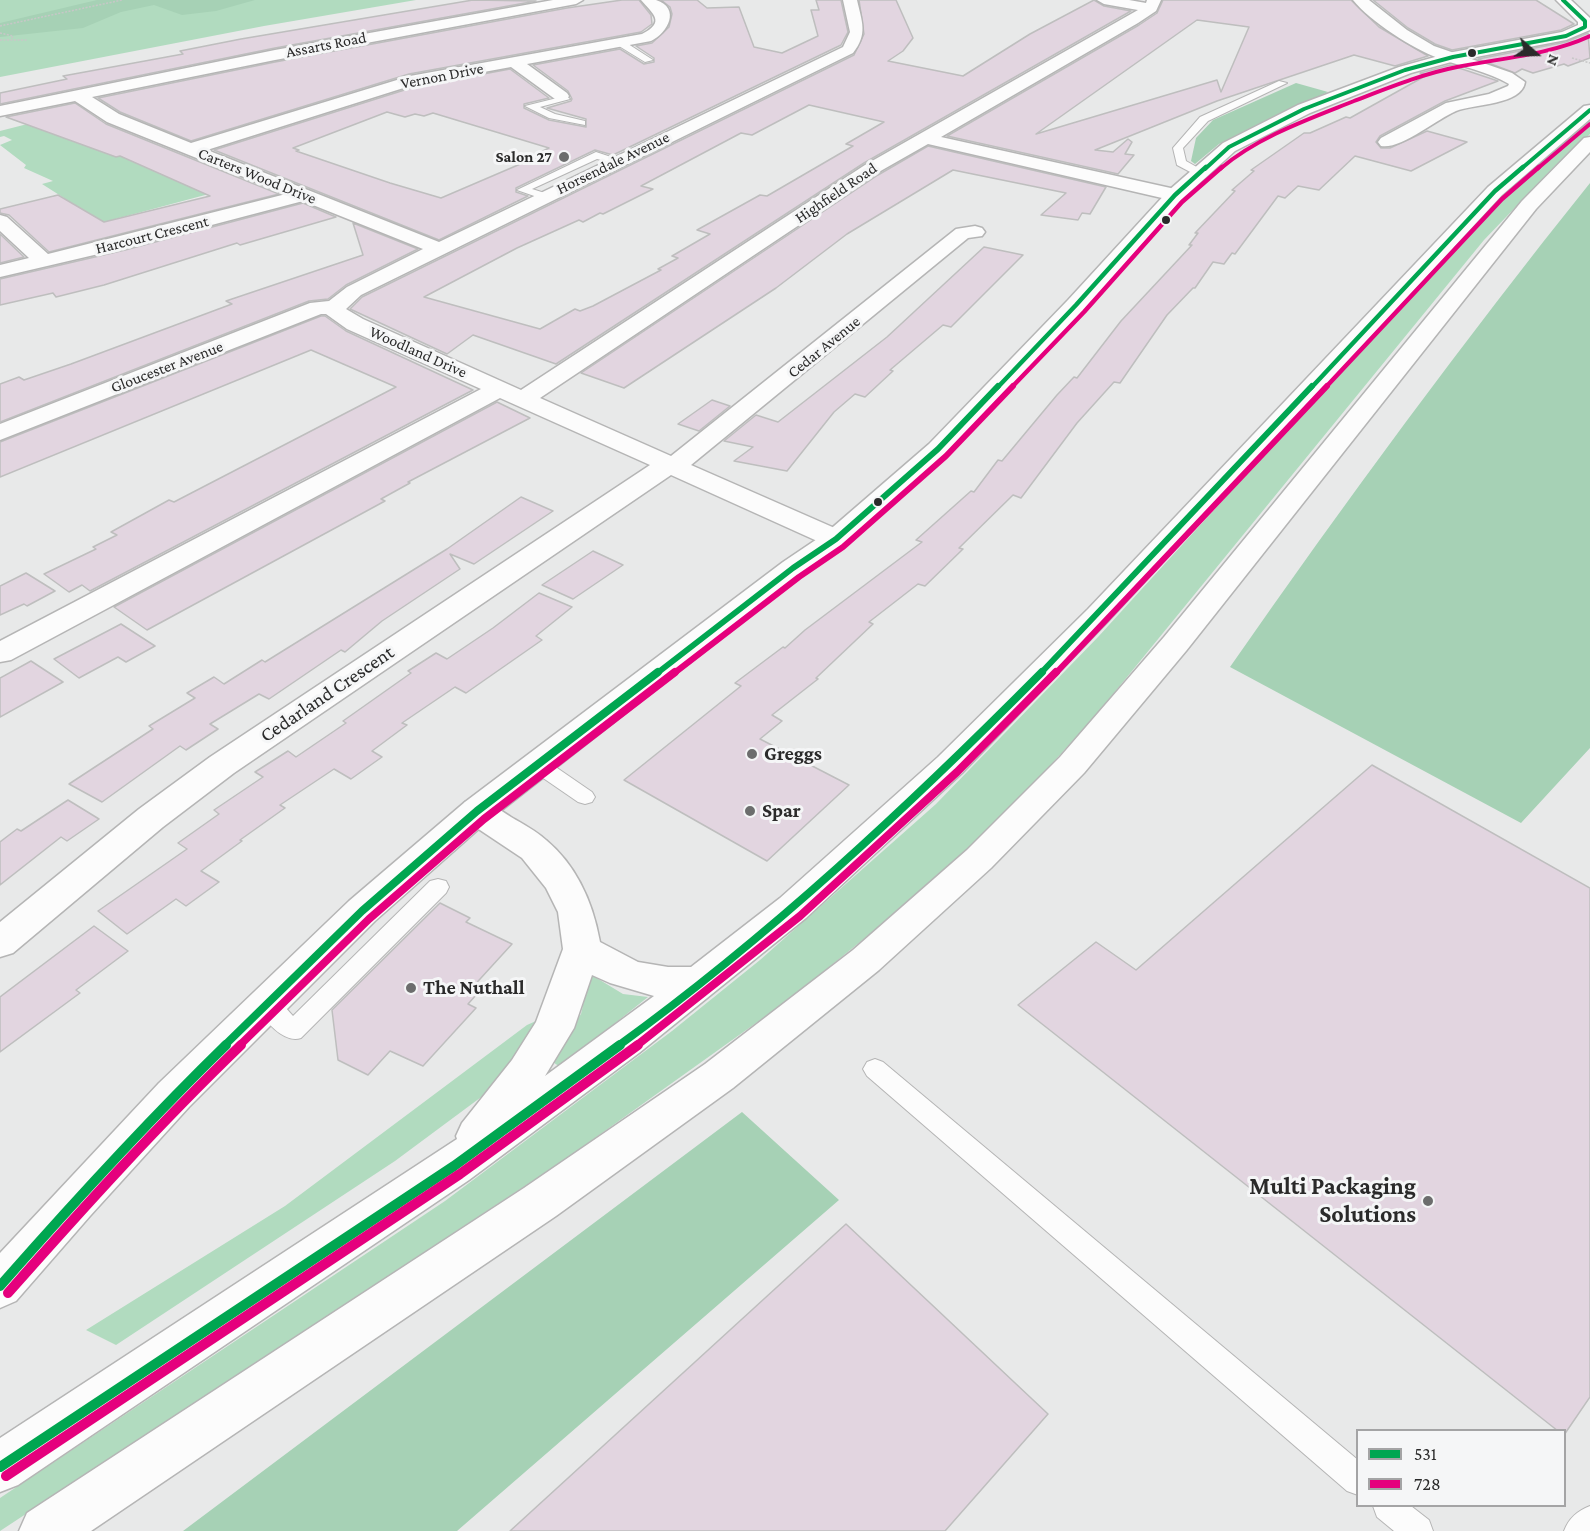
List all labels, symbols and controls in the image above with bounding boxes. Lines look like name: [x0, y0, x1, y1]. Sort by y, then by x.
north arrow: [1506, 24, 1566, 84]
street label: Assarts Road: [284, 28, 368, 62]
unlabelled marker: [1466, 47, 1478, 59]
text: N: [1544, 52, 1563, 68]
street label: Vernon Drive: [399, 59, 485, 93]
street label: Horsendale Avenue: [553, 127, 673, 199]
street label: Carters Wood Drive: [195, 144, 319, 208]
place label: Salon 27: [495, 147, 552, 167]
marker: Salon 27: [557, 150, 571, 164]
street label: Highfield Road: [791, 159, 881, 227]
street label: Harcourt Crescent: [93, 212, 211, 258]
unlabelled marker: [1160, 214, 1172, 226]
street label: Cedar Avenue: [784, 312, 864, 382]
street label: Woodland Drive: [366, 322, 470, 382]
street label: Gloucester Avenue: [108, 337, 226, 397]
unlabelled marker: [872, 496, 884, 508]
street label: Cedarland Crescent: [256, 640, 398, 748]
place label: Greggs: [764, 742, 822, 766]
marker: Greggs: [745, 747, 759, 761]
place label: Spar: [762, 799, 801, 823]
marker: Spar: [743, 804, 757, 818]
place label: The Nuthall: [423, 976, 525, 1000]
marker: The Nuthall: [404, 981, 418, 995]
place label: Multi Packaging Solutions: [1249, 1173, 1416, 1229]
marker: Multi Packaging Solutions: [1421, 1194, 1435, 1208]
legend: [1356, 1429, 1566, 1507]
text: 531: [1414, 1444, 1437, 1464]
text: 728: [1414, 1474, 1441, 1494]

